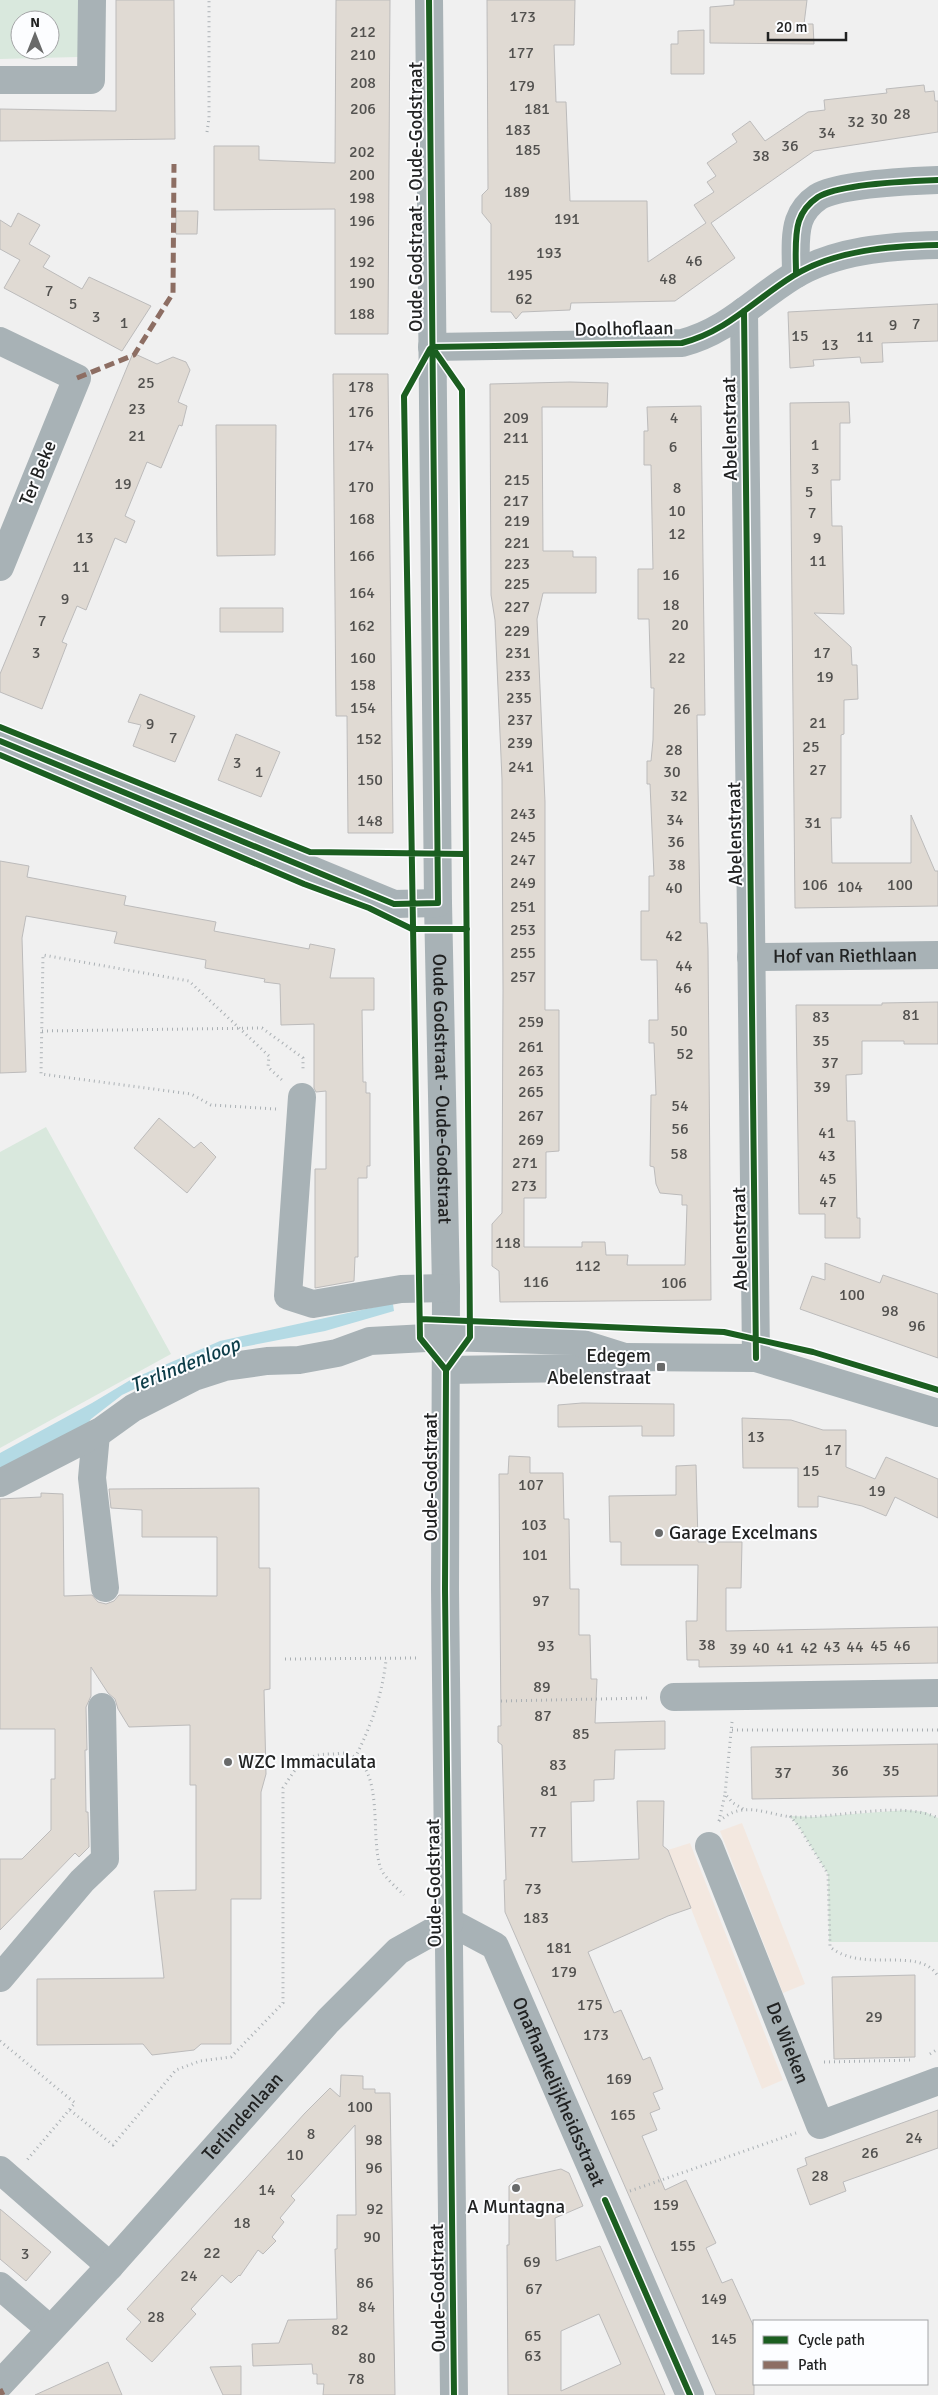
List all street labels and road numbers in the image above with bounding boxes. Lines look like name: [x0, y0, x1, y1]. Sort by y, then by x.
street label: Oude Godstraat - Oude-Godstraat: [404, 62, 428, 332]
street label: Doolhoflaan: [574, 316, 674, 342]
street label: Abelenstraat: [717, 376, 743, 481]
street label: Ter Beke: [14, 437, 62, 509]
street label: Abelenstraat: [722, 781, 748, 886]
street label: Hof van Riethlaan: [773, 943, 917, 969]
street label: Oude Godstraat - Oude-Godstraat: [427, 953, 457, 1225]
street label: Abelenstraat: [727, 1186, 753, 1291]
street label: Oude-Godstraat: [419, 1412, 443, 1541]
street label: Oude-Godstraat: [421, 1818, 447, 1948]
street label: Onafhankelijkheidsstraat: [507, 1993, 610, 2191]
street label: De Wieken: [760, 1999, 814, 2087]
street label: Terlindenlaan: [197, 2068, 288, 2166]
street label: Oude-Godstraat: [425, 2223, 451, 2353]

